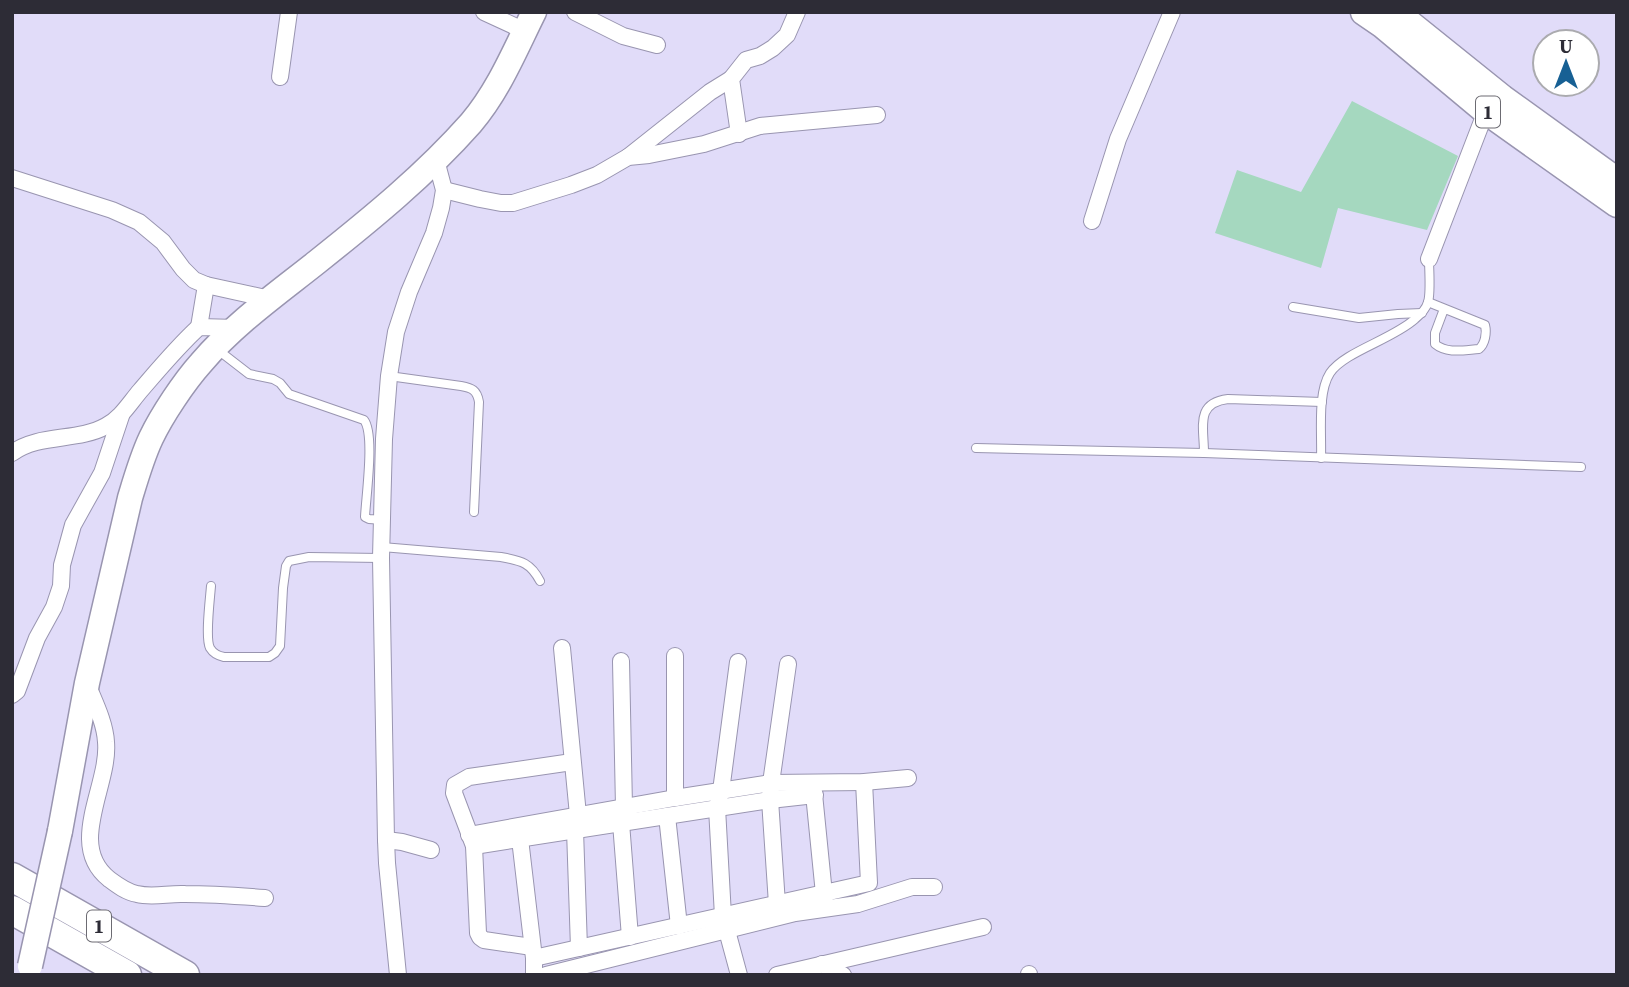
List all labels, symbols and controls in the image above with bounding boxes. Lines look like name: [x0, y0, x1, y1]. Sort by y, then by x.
north arrow: [1531, 28, 1601, 98]
text: U: [1559, 33, 1573, 59]
road number: 1: [1476, 96, 1500, 128]
road number: 1: [87, 910, 111, 942]

